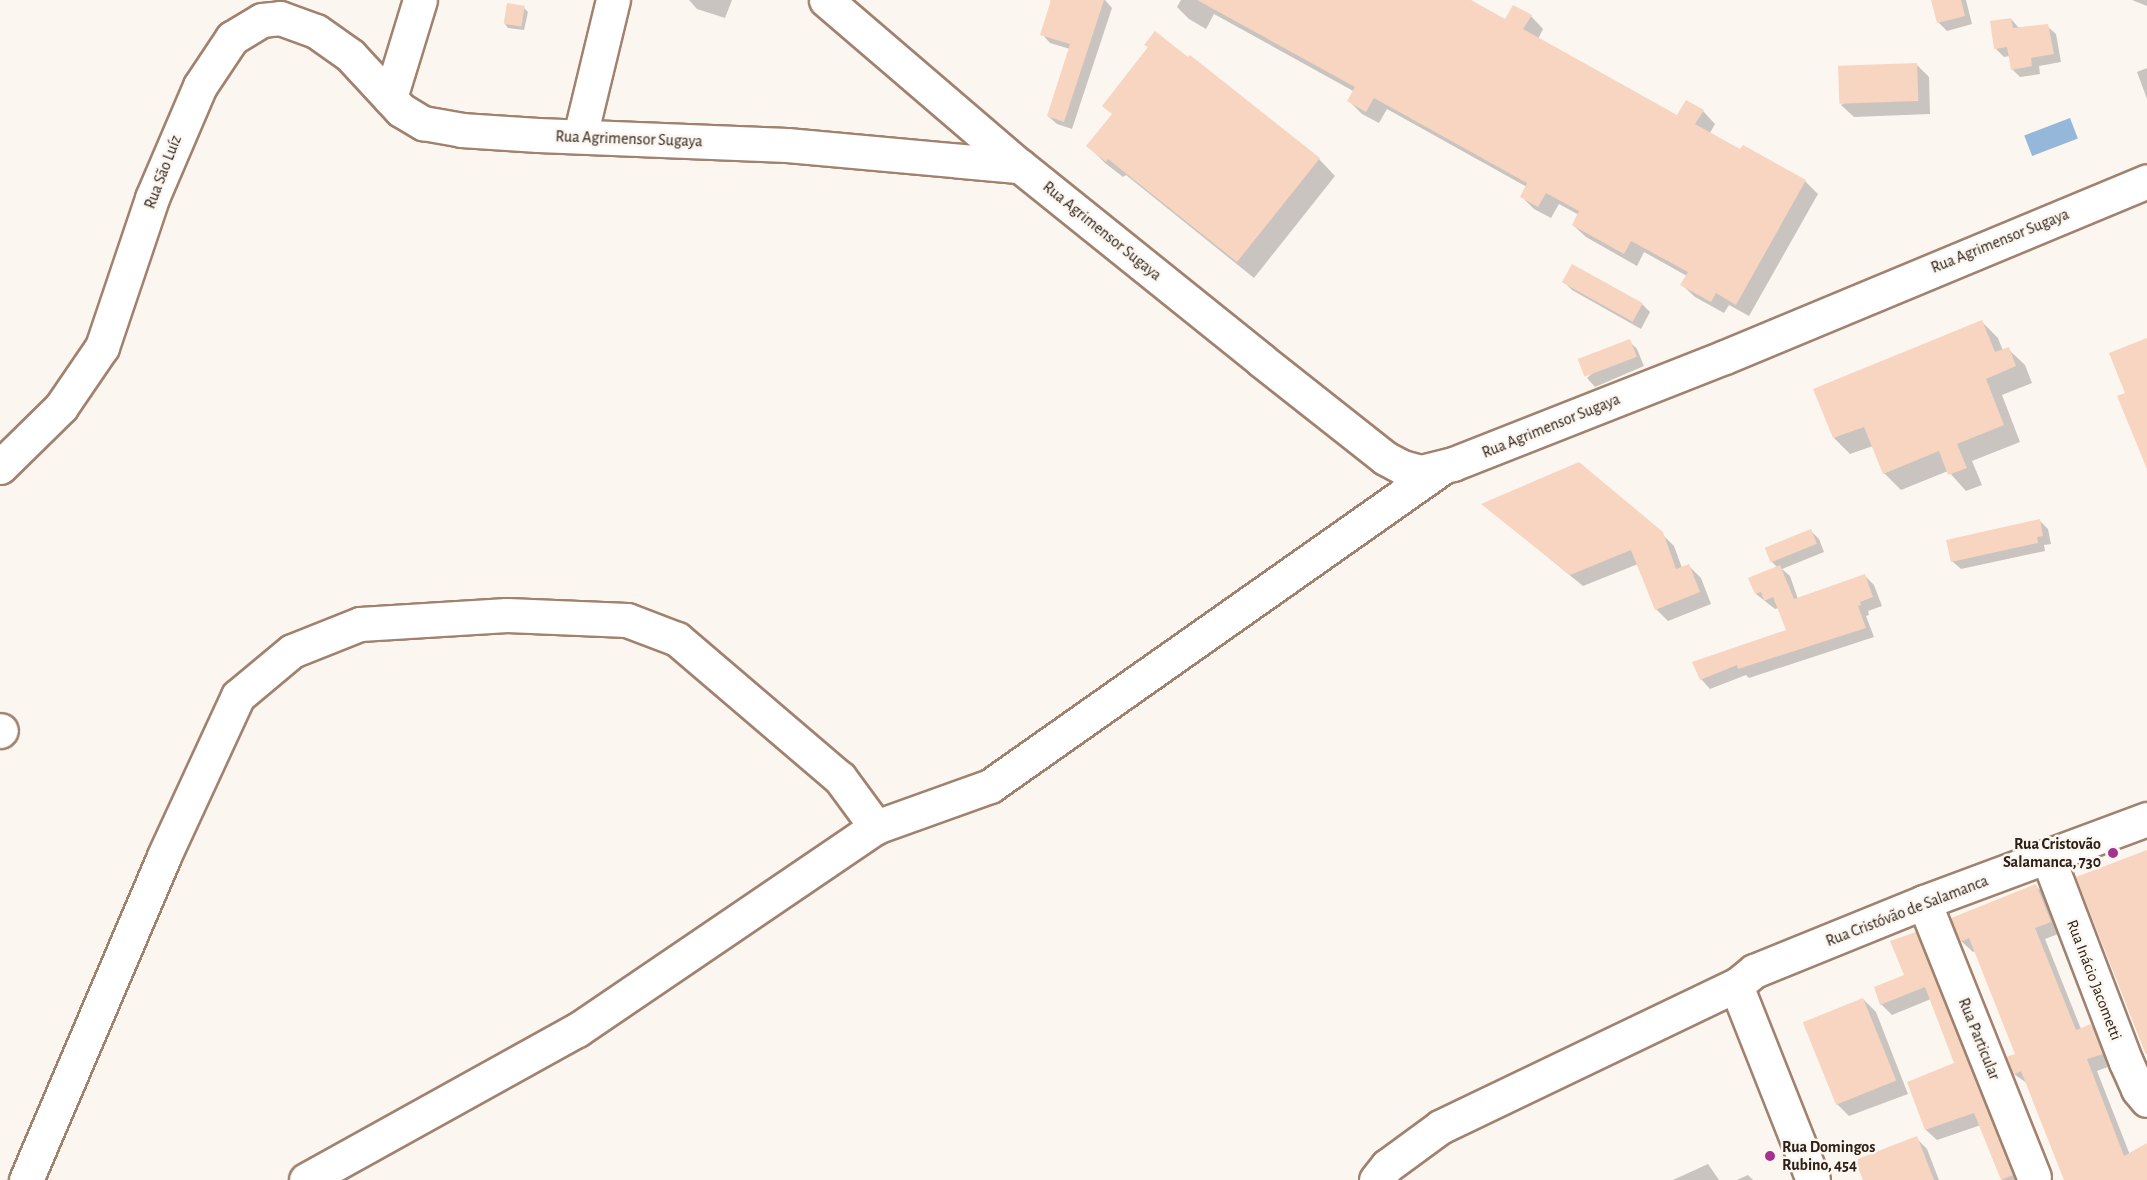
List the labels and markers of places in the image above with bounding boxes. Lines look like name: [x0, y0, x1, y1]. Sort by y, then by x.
place label: Rua Cristovão Salamanca, 730: [2003, 834, 2101, 872]
marker: Rua Cristovão Salamanca, 730: [2106, 846, 2120, 860]
place label: Rua Domingos Rubino, 454: [1782, 1137, 1875, 1175]
marker: Rua Domingos Rubino, 454: [1763, 1149, 1777, 1163]

